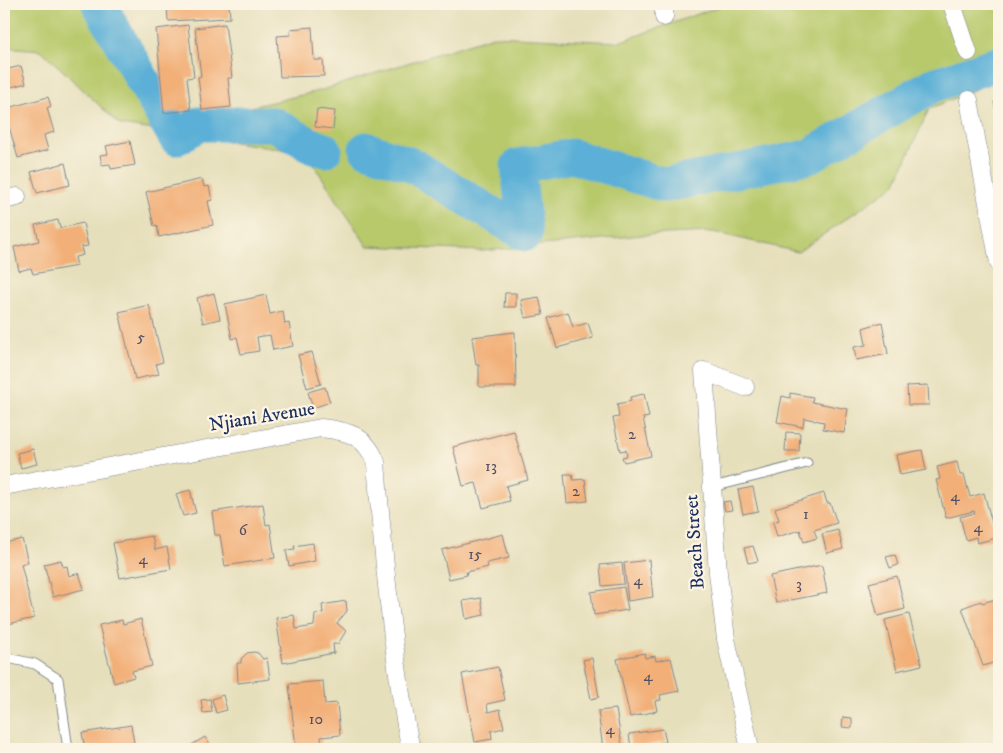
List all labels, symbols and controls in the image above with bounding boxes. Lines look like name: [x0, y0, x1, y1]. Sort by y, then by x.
house number: 5: [137, 327, 145, 347]
street label: Njiani Avenue: [208, 397, 317, 437]
house number: 2: [628, 424, 636, 444]
house number: 13: [485, 456, 497, 476]
house number: 2: [572, 481, 580, 501]
house number: 4: [950, 486, 960, 506]
street label: Beach Street: [680, 494, 710, 590]
house number: 1: [803, 504, 809, 524]
house number: 4: [973, 517, 983, 537]
house number: 6: [239, 520, 248, 540]
house number: 15: [468, 544, 482, 564]
house number: 4: [138, 549, 148, 569]
house number: 4: [633, 570, 643, 590]
house number: 3: [796, 574, 802, 594]
house number: 4: [643, 666, 653, 686]
house number: 10: [309, 709, 323, 729]
house number: 4: [605, 719, 615, 739]

